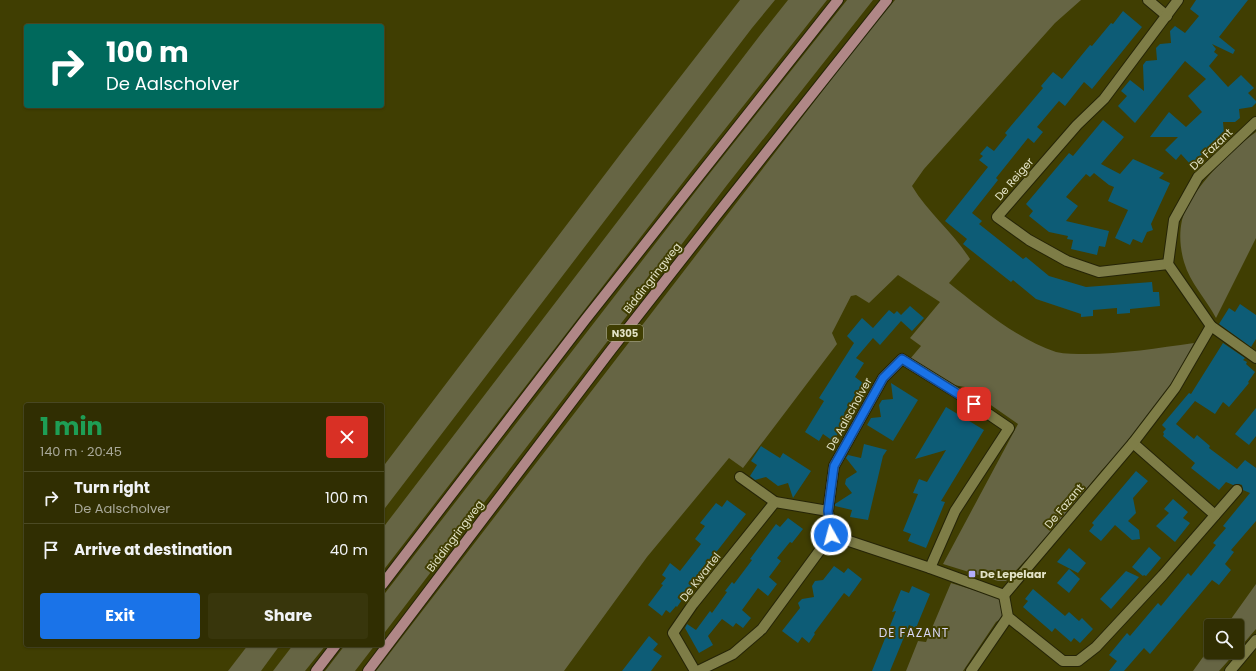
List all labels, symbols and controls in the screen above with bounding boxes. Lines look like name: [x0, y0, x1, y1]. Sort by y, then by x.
text: 100 m: [106, 33, 189, 72]
icon: right: [40, 40, 92, 92]
text: De Aalscholver: [106, 71, 239, 96]
street label: De Fazant: [1186, 124, 1236, 174]
street label: De Reiger: [991, 154, 1037, 204]
street label: Biddingringweg: [619, 239, 685, 317]
road number: N305: [607, 325, 643, 341]
street label: De Aalscholver: [822, 375, 876, 453]
pin: [957, 387, 991, 421]
icon: arrive: [963, 393, 985, 415]
text: 1 min: [40, 410, 103, 443]
button: close: [326, 416, 368, 458]
text: 140 m · 20:45: [40, 442, 122, 461]
text: Turn right: [74, 477, 150, 498]
street label: De Fazant: [1041, 480, 1087, 532]
icon: right: [40, 487, 62, 509]
text: 100 m: [325, 487, 368, 508]
street label: Biddingringweg: [423, 497, 487, 575]
text: De Aalscholver: [74, 499, 170, 518]
position arrow: [810, 514, 852, 556]
icon: arrive: [40, 539, 62, 561]
text: Arrive at destination: [74, 539, 232, 560]
text: 40 m: [330, 539, 368, 560]
street label: De Kwartel: [676, 549, 724, 605]
place label: De Lepelaar: [980, 566, 1047, 582]
marker: De Lepelaar: [967, 569, 977, 579]
button: Exit: [40, 593, 200, 639]
button: Share: [208, 593, 368, 639]
map controls: [1204, 619, 1244, 659]
button: search: [1204, 619, 1244, 659]
district label: DE FAZANT: [879, 624, 949, 641]

